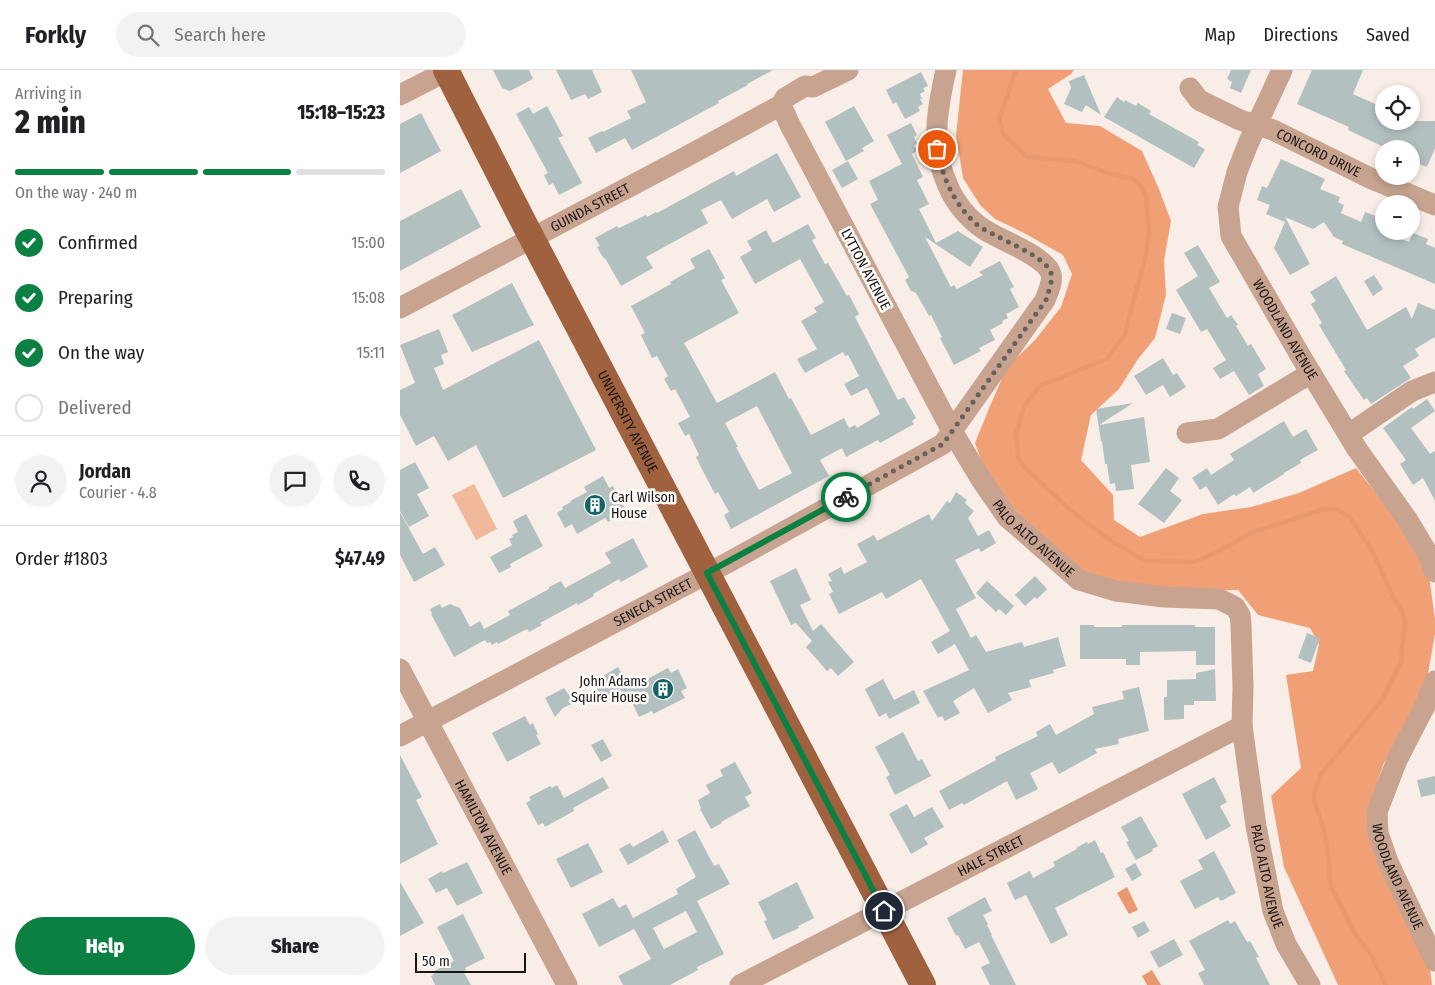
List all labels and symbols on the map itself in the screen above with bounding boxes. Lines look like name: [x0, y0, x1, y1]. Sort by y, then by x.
street label: CONCORD DRIVE: [1273, 125, 1364, 181]
pin: [916, 128, 958, 170]
street label: GUINDA STREET: [548, 180, 633, 236]
street label: LYTTON AVENUE: [837, 226, 894, 313]
street label: WOODLAND AVENUE: [1249, 276, 1321, 384]
street label: UNIVERSITY AVENUE: [594, 368, 662, 476]
courier: [821, 472, 871, 522]
place label: Carl Wilson House: [611, 489, 675, 522]
building icon: Carl Wilson House: [583, 493, 607, 517]
street label: PALO ALTO AVENUE: [989, 497, 1078, 581]
street label: SENECA STREET: [611, 575, 696, 630]
place label: John Adams Squire House: [571, 673, 647, 706]
building icon: John Adams Squire House: [651, 677, 675, 701]
street label: HAMILTON AVENUE: [451, 777, 516, 878]
street label: PALO ALTO AVENUE: [1247, 823, 1287, 932]
street label: WOODLAND AVENUE: [1369, 823, 1427, 933]
street label: HALE STREET: [955, 832, 1027, 880]
pin: [863, 890, 905, 932]
scale bar: [415, 950, 526, 973]

